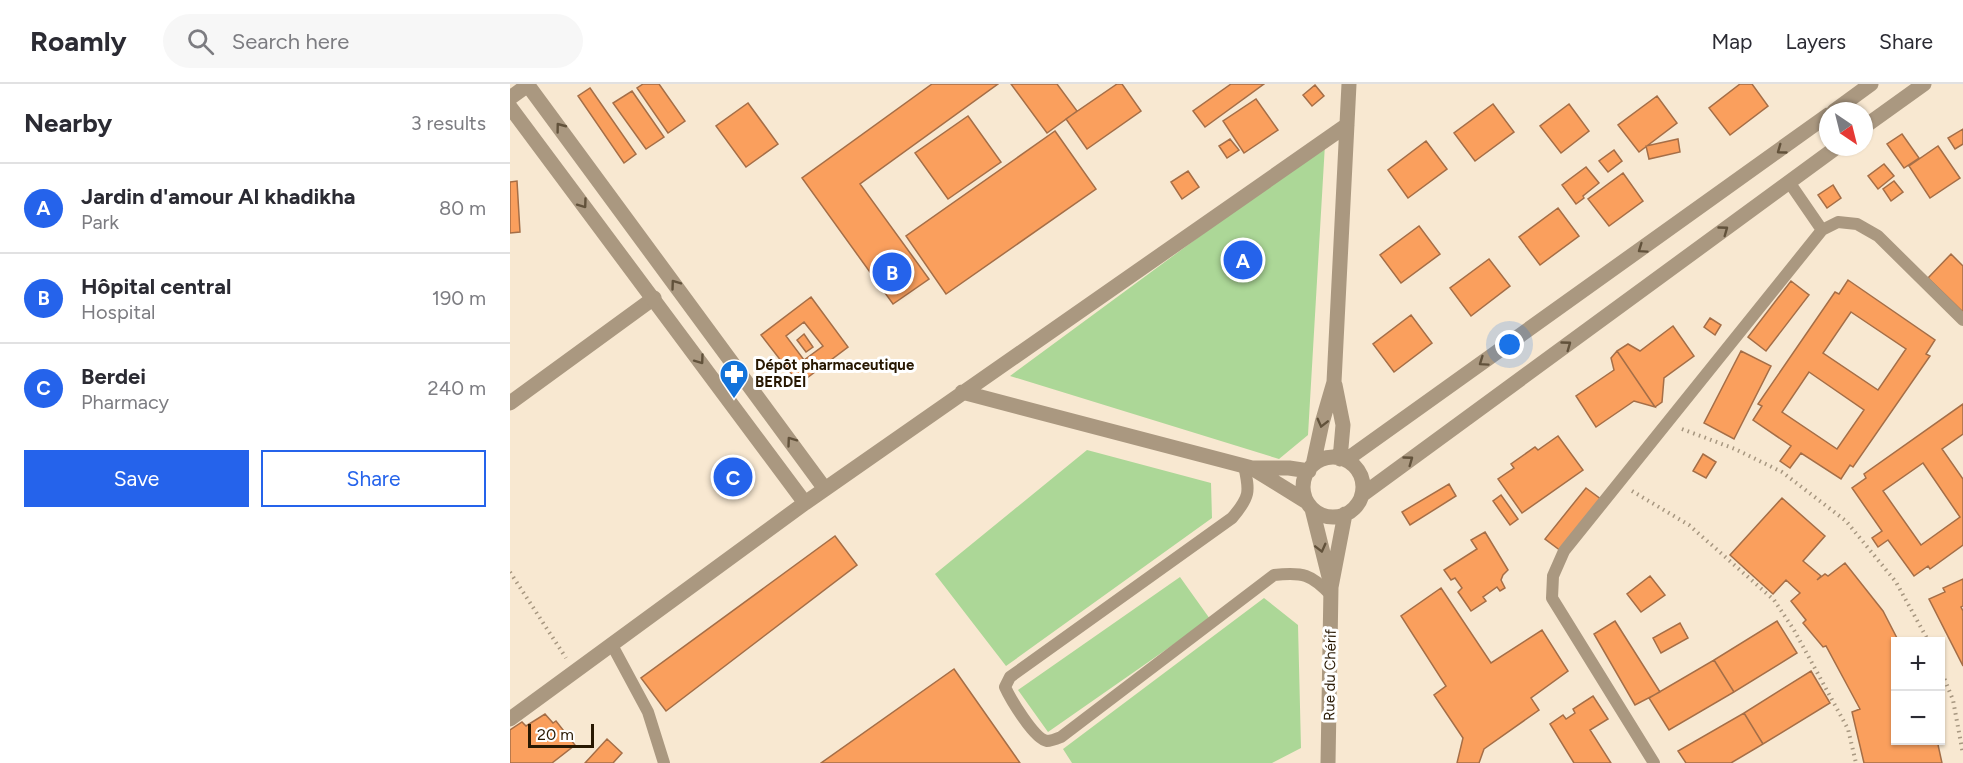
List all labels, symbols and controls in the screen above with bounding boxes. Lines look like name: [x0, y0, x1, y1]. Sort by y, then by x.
search box: [163, 14, 583, 68]
text: Roamly: [30, 24, 127, 58]
icon: search: [184, 25, 217, 58]
text: Search here: [232, 28, 349, 55]
text: Map: [1712, 29, 1752, 54]
text: Layers: [1785, 29, 1846, 54]
text: Share: [1879, 29, 1933, 54]
north arrow: [1819, 102, 1873, 156]
text: Nearby: [24, 107, 112, 139]
text: 3 results: [411, 111, 486, 135]
one-way arrow: [556, 123, 567, 134]
one-way arrow: [1776, 143, 1787, 154]
text: Jardin d'amour Al khadikha: [81, 183, 355, 210]
text: A: [36, 196, 51, 220]
text: 80 m: [439, 196, 486, 220]
one-way arrow: [576, 197, 587, 208]
text: Park: [81, 210, 119, 234]
one-way arrow: [1717, 226, 1728, 237]
pin: A: [1224, 238, 1262, 282]
one-way arrow: [1638, 242, 1649, 253]
pin: B: [872, 250, 911, 294]
text: Hôpital central: [81, 273, 231, 300]
one-way arrow: [671, 280, 682, 291]
text: B: [37, 286, 50, 310]
text: 190 m: [432, 286, 486, 310]
text: Hospital: [81, 300, 156, 324]
your location: [1495, 330, 1524, 359]
one-way arrow: [1560, 341, 1571, 352]
one-way arrow: [693, 353, 704, 364]
one-way arrow: [1479, 355, 1490, 366]
place label: Dépôt pharmaceutique BERDEI: [755, 356, 915, 391]
pharmacy icon: Dépôt pharmaceutique BERDEI: [718, 358, 750, 400]
text: Berdei: [81, 363, 146, 390]
text: C: [36, 376, 51, 400]
text: 240 m: [428, 376, 486, 400]
text: Pharmacy: [81, 390, 169, 414]
one-way arrow: [1317, 418, 1330, 428]
one-way arrow: [787, 437, 798, 448]
button: Save: [24, 450, 249, 507]
button: Share: [261, 450, 486, 507]
pin: C: [714, 454, 752, 500]
one-way arrow: [1403, 456, 1414, 467]
one-way arrow: [1314, 543, 1327, 553]
street label: Rue du Chérif: [1320, 628, 1340, 721]
map controls: [1891, 637, 1945, 745]
button: +: [1891, 637, 1945, 691]
button: −: [1891, 691, 1945, 745]
scale bar: [528, 721, 594, 748]
text: 20 m: [537, 725, 574, 744]

